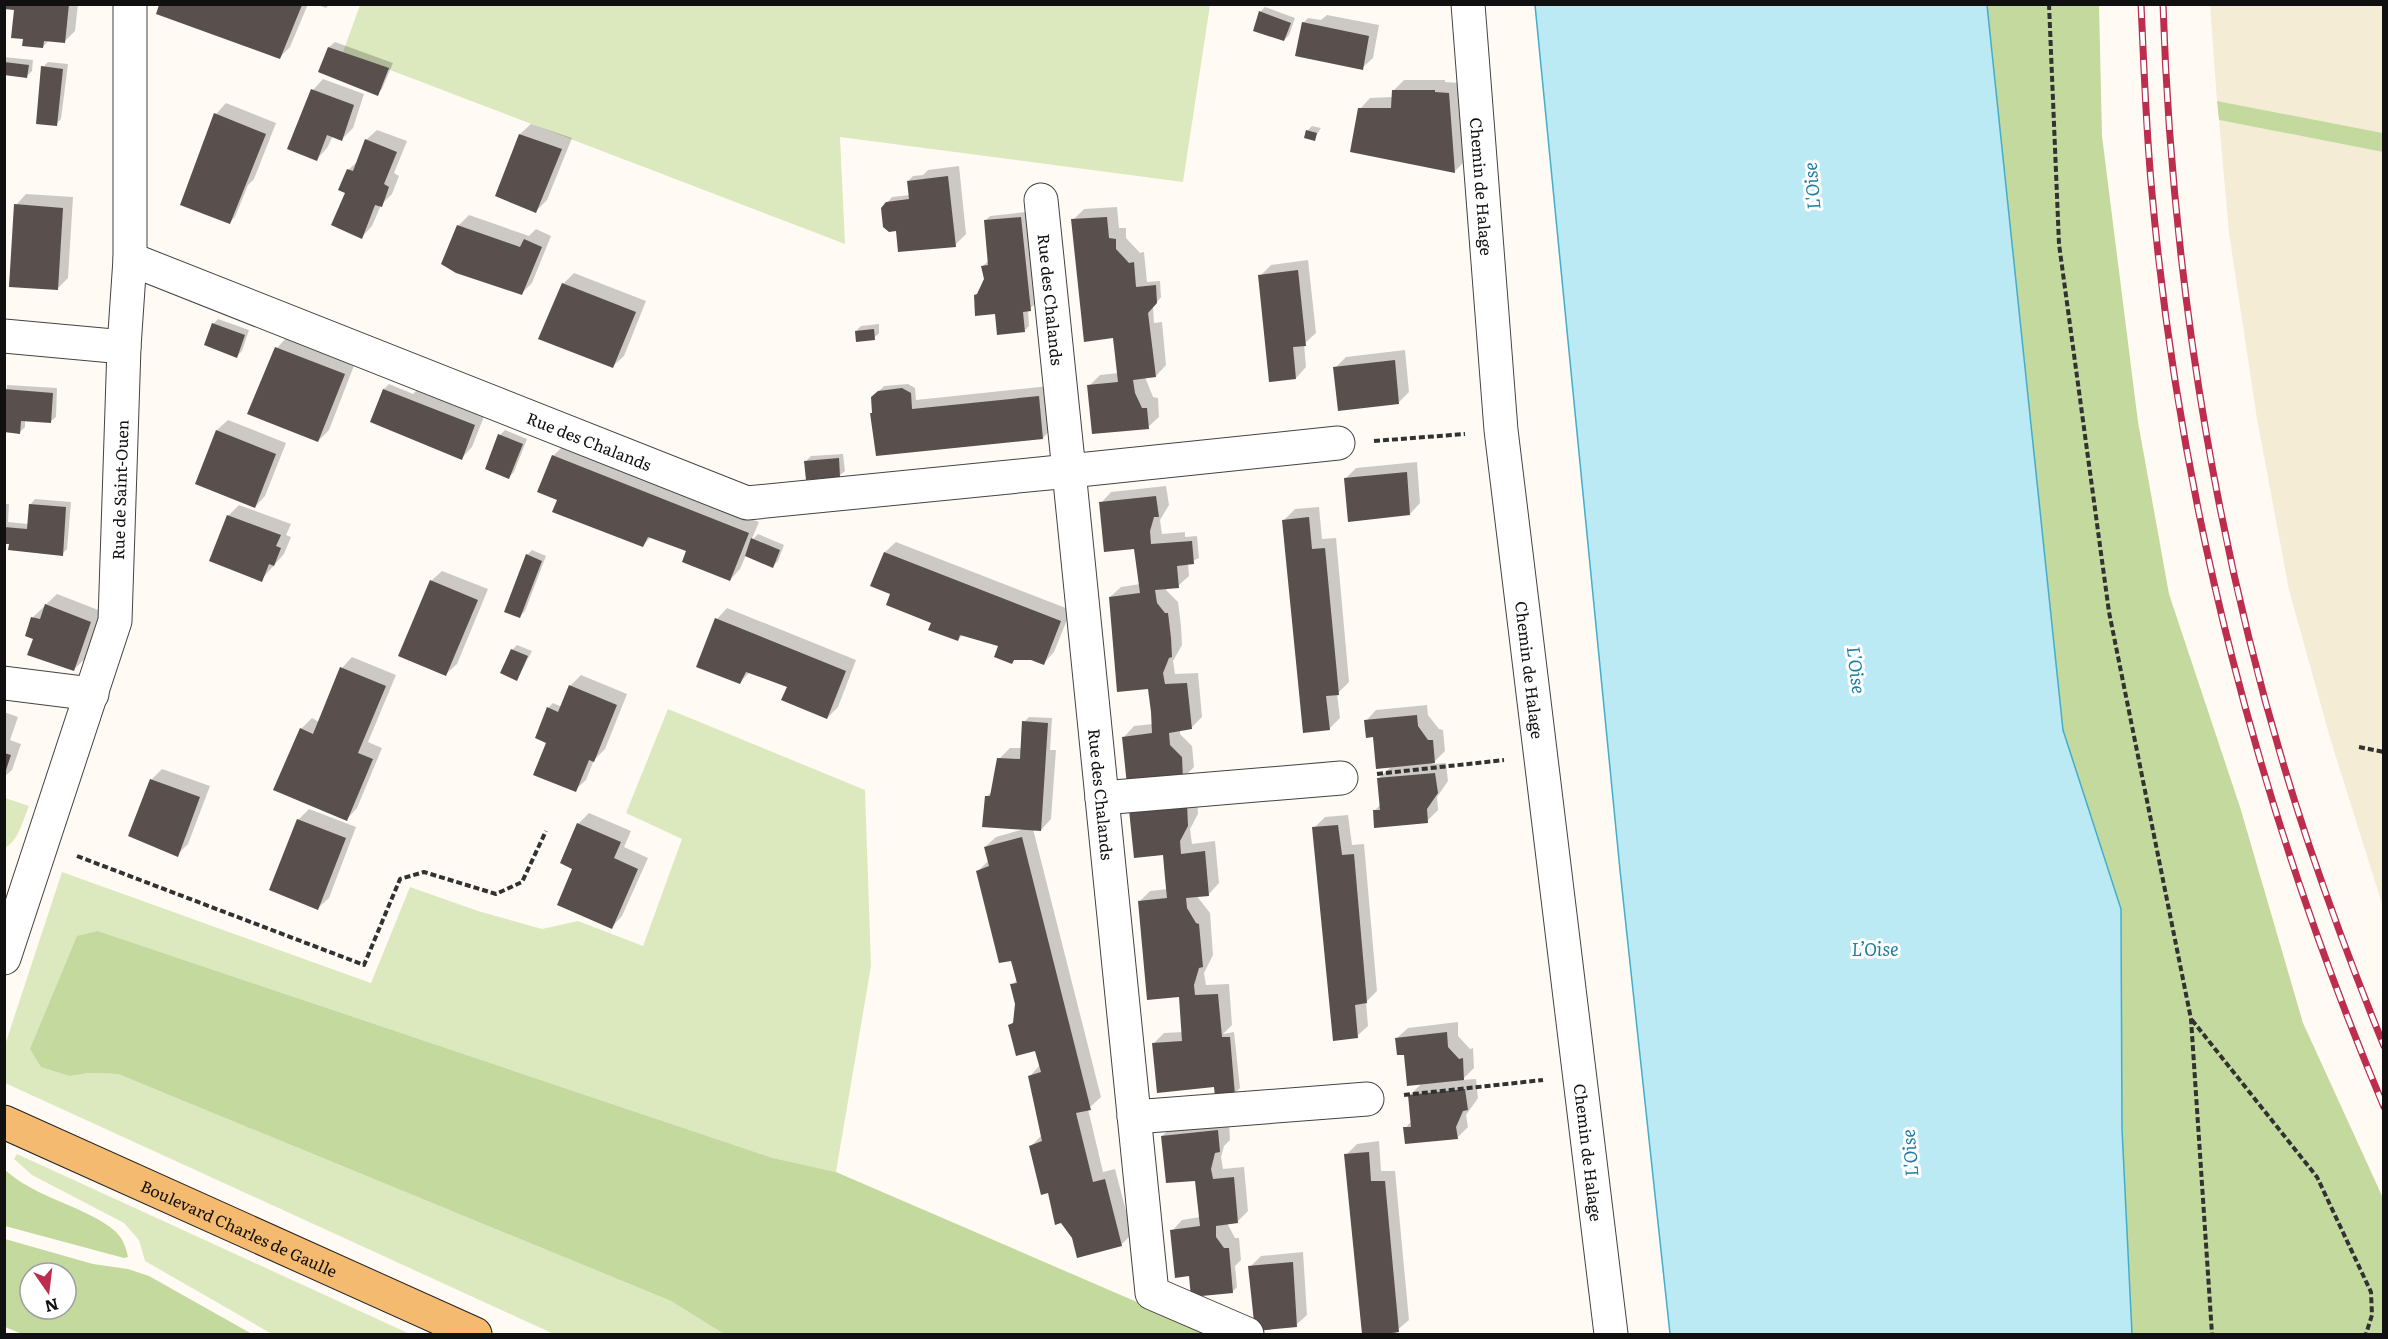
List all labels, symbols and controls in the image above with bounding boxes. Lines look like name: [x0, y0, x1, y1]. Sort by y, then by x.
street label: Chemin de Halage: [1465, 116, 1499, 256]
water label: L'Oise: [1795, 161, 1827, 211]
street label: Rue des Chalands: [1033, 232, 1070, 367]
street label: Rue des Chalands: [523, 405, 655, 476]
street label: Rue de Saint-Ouen: [105, 419, 134, 560]
street label: Chemin de Halage: [1510, 600, 1550, 740]
water label: L'Oise: [1841, 645, 1873, 695]
street label: Rue des Chalands: [1083, 727, 1120, 861]
water label: L’Oise: [1851, 935, 1899, 962]
street label: Chemin de Halage: [1569, 1082, 1609, 1223]
water label: L'Oise: [1893, 1128, 1925, 1178]
street label: Boulevard Charles de Gaulle: [137, 1173, 341, 1283]
north arrow: [18, 1261, 78, 1321]
text: N: [42, 1293, 61, 1320]

